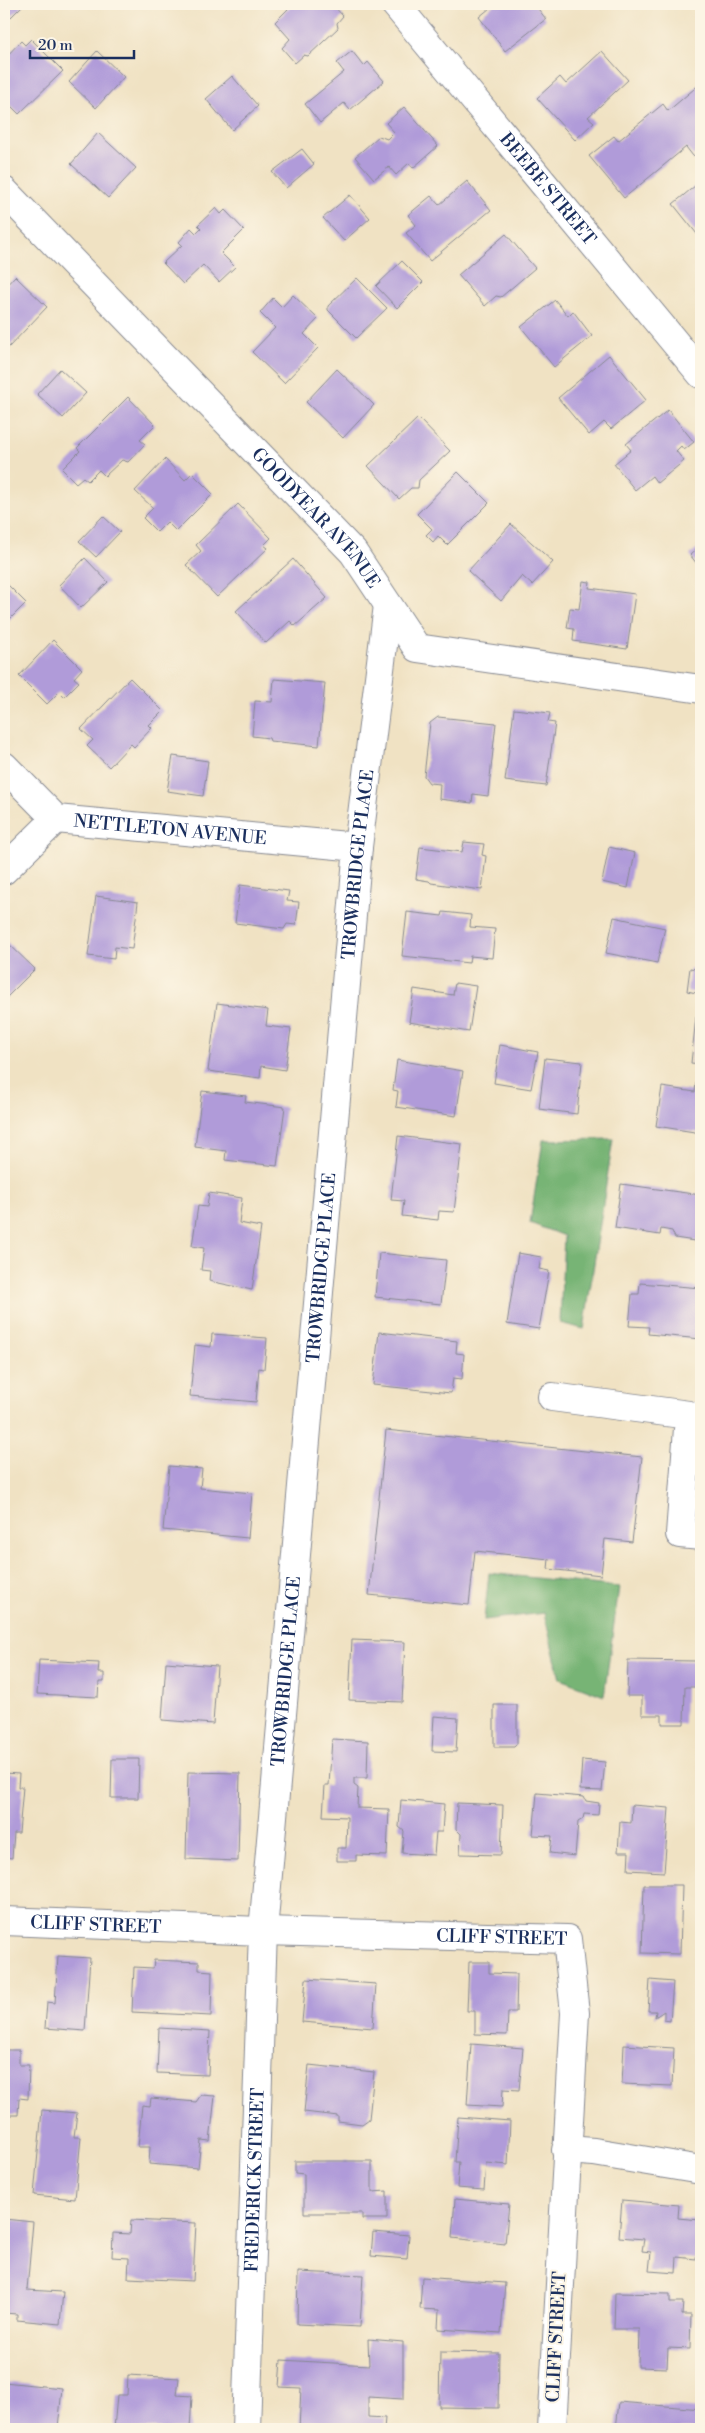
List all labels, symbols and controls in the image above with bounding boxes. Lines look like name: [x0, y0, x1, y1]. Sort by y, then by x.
scale bar: [30, 28, 134, 60]
text: 20 m: [38, 36, 73, 55]
street label: BEEBE STREET: [494, 128, 601, 250]
street label: GOODYEAR AVENUE: [246, 443, 385, 593]
street label: TROWBRIDGE PLACE: [337, 768, 380, 961]
street label: NETTLETON AVENUE: [73, 810, 268, 850]
street label: TROWBRIDGE PLACE: [302, 1172, 341, 1364]
street label: TROWBRIDGE PLACE: [266, 1575, 306, 1768]
street label: CLIFF STREET: [30, 1911, 162, 1939]
street label: CLIFF STREET: [436, 1925, 568, 1951]
street label: FREDERICK STREET: [240, 2087, 270, 2273]
street label: CLIFF STREET: [542, 2271, 571, 2403]

